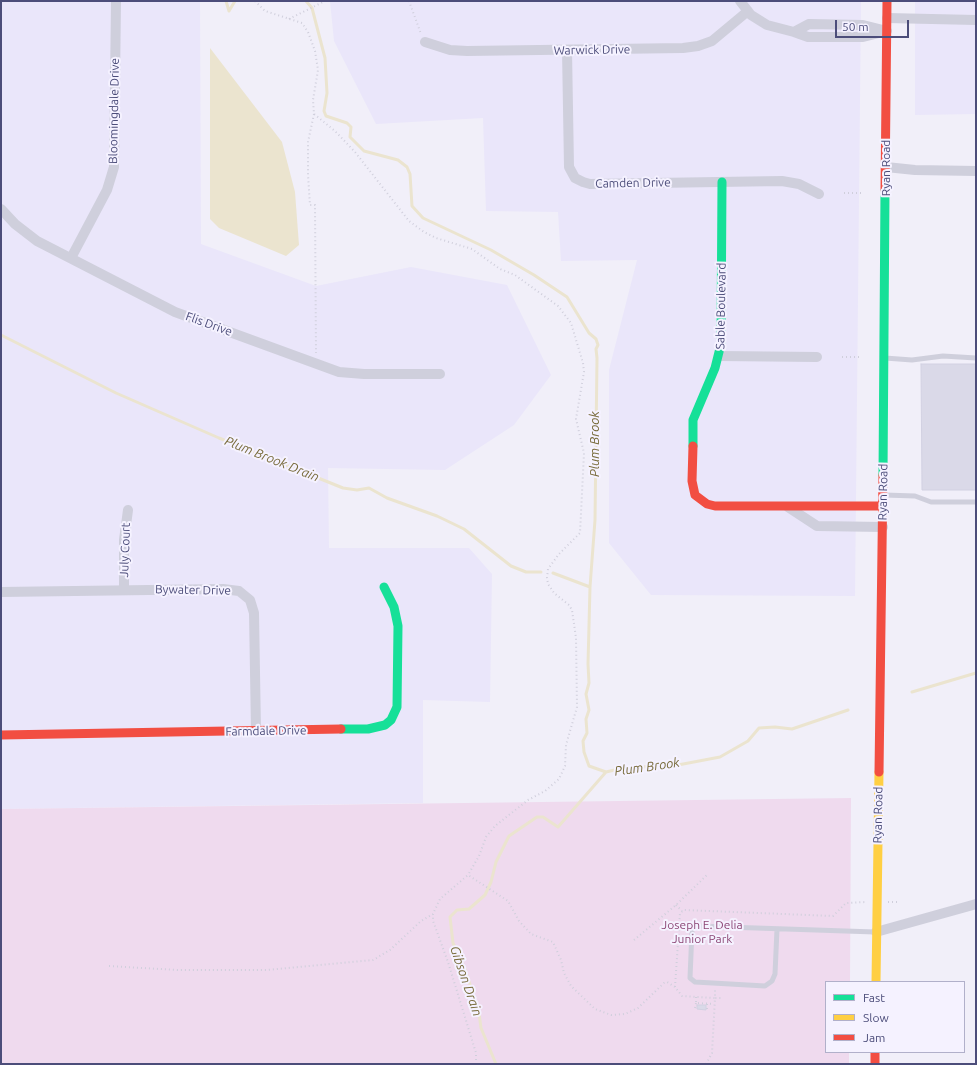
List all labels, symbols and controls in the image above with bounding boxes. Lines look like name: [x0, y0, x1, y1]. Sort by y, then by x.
scale bar: [837, 12, 911, 38]
text: 50 m: [842, 20, 869, 33]
street label: Warwick Drive: [553, 42, 631, 58]
street label: Bloomingdale Drive: [106, 58, 122, 164]
street label: Ryan Road: [879, 140, 893, 196]
street label: Camden Drive: [595, 175, 671, 191]
street label: Sable Boulevard: [713, 262, 729, 350]
street label: Flis Drive: [184, 309, 234, 339]
water label: Plum Brook: [587, 411, 603, 477]
water label: Plum Brook Drain: [223, 433, 321, 485]
street label: Ryan Road: [875, 464, 891, 520]
street label: July Court: [117, 522, 133, 578]
street label: Bywater Drive: [155, 582, 231, 598]
street label: Farmdale Drive: [225, 723, 307, 739]
water label: Plum Brook: [613, 755, 681, 779]
street label: Ryan Road: [870, 787, 886, 843]
park label: Joseph E. Delia Junior Park: [661, 918, 743, 946]
water label: Gibson Drain: [447, 944, 485, 1018]
legend: [825, 981, 965, 1053]
text: Fast: [863, 991, 885, 1004]
text: Slow: [863, 1011, 889, 1024]
text: Jam: [863, 1031, 885, 1044]

